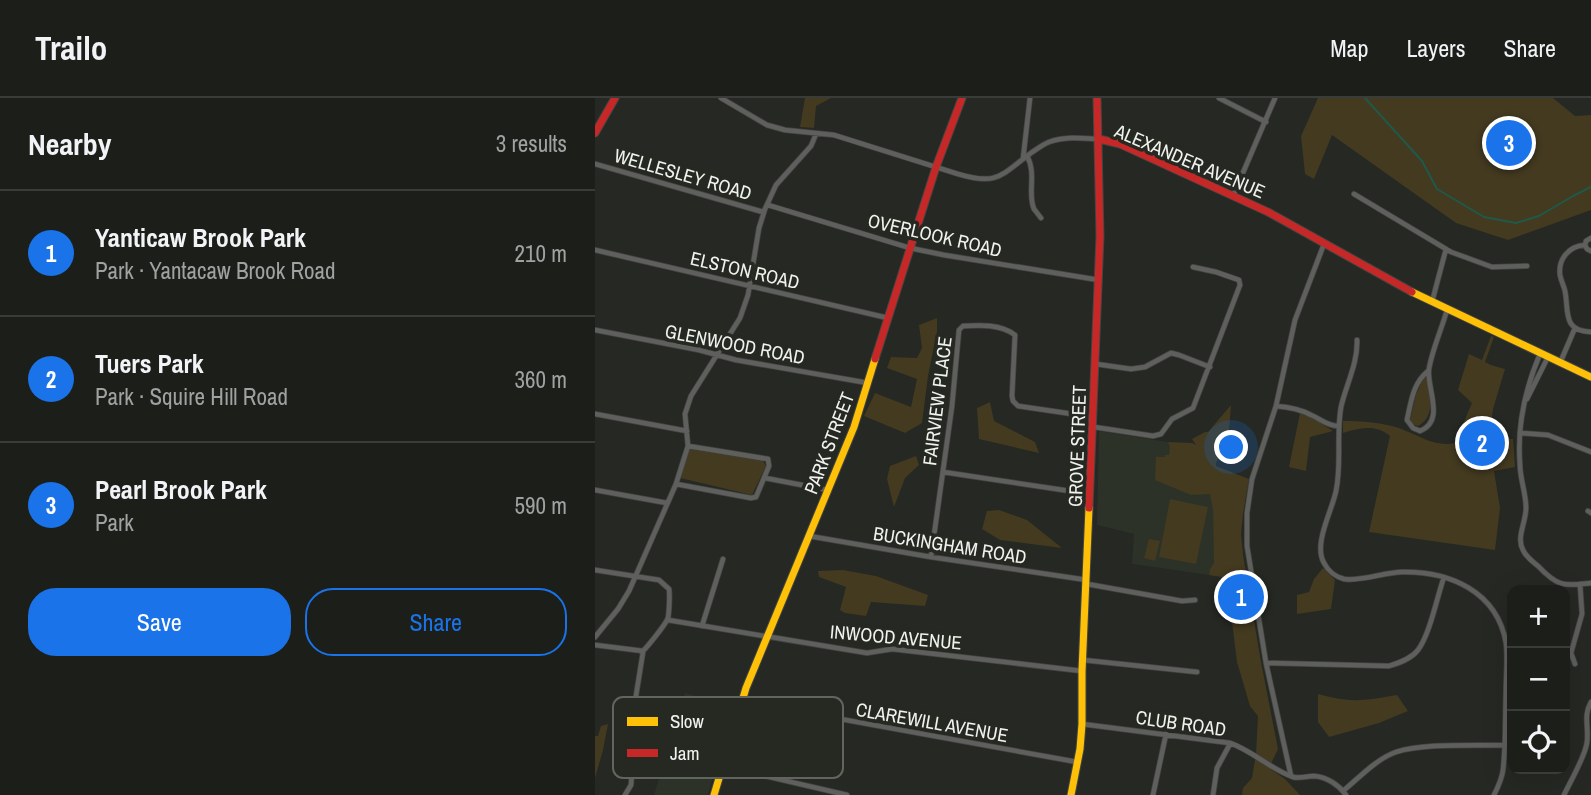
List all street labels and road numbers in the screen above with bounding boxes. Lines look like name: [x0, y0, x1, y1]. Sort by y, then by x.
street label: ALEXANDER AVENUE: [1110, 117, 1269, 204]
street label: WELLESLEY ROAD: [611, 142, 755, 206]
street label: OVERLOOK ROAD: [865, 207, 1005, 263]
street label: ELSTON ROAD: [688, 245, 802, 295]
street label: GLENWOOD ROAD: [663, 318, 807, 370]
street label: FAIRVIEW PLACE: [916, 335, 958, 467]
street label: GROVE STREET: [1062, 384, 1092, 507]
street label: PARK STREET: [798, 388, 860, 498]
street label: BUCKINGHAM ROAD: [871, 520, 1029, 570]
street label: INWOOD AVENUE: [829, 618, 963, 656]
street label: CLAREWILL AVENUE: [854, 696, 1010, 748]
street label: CLUB ROAD: [1134, 704, 1228, 742]

